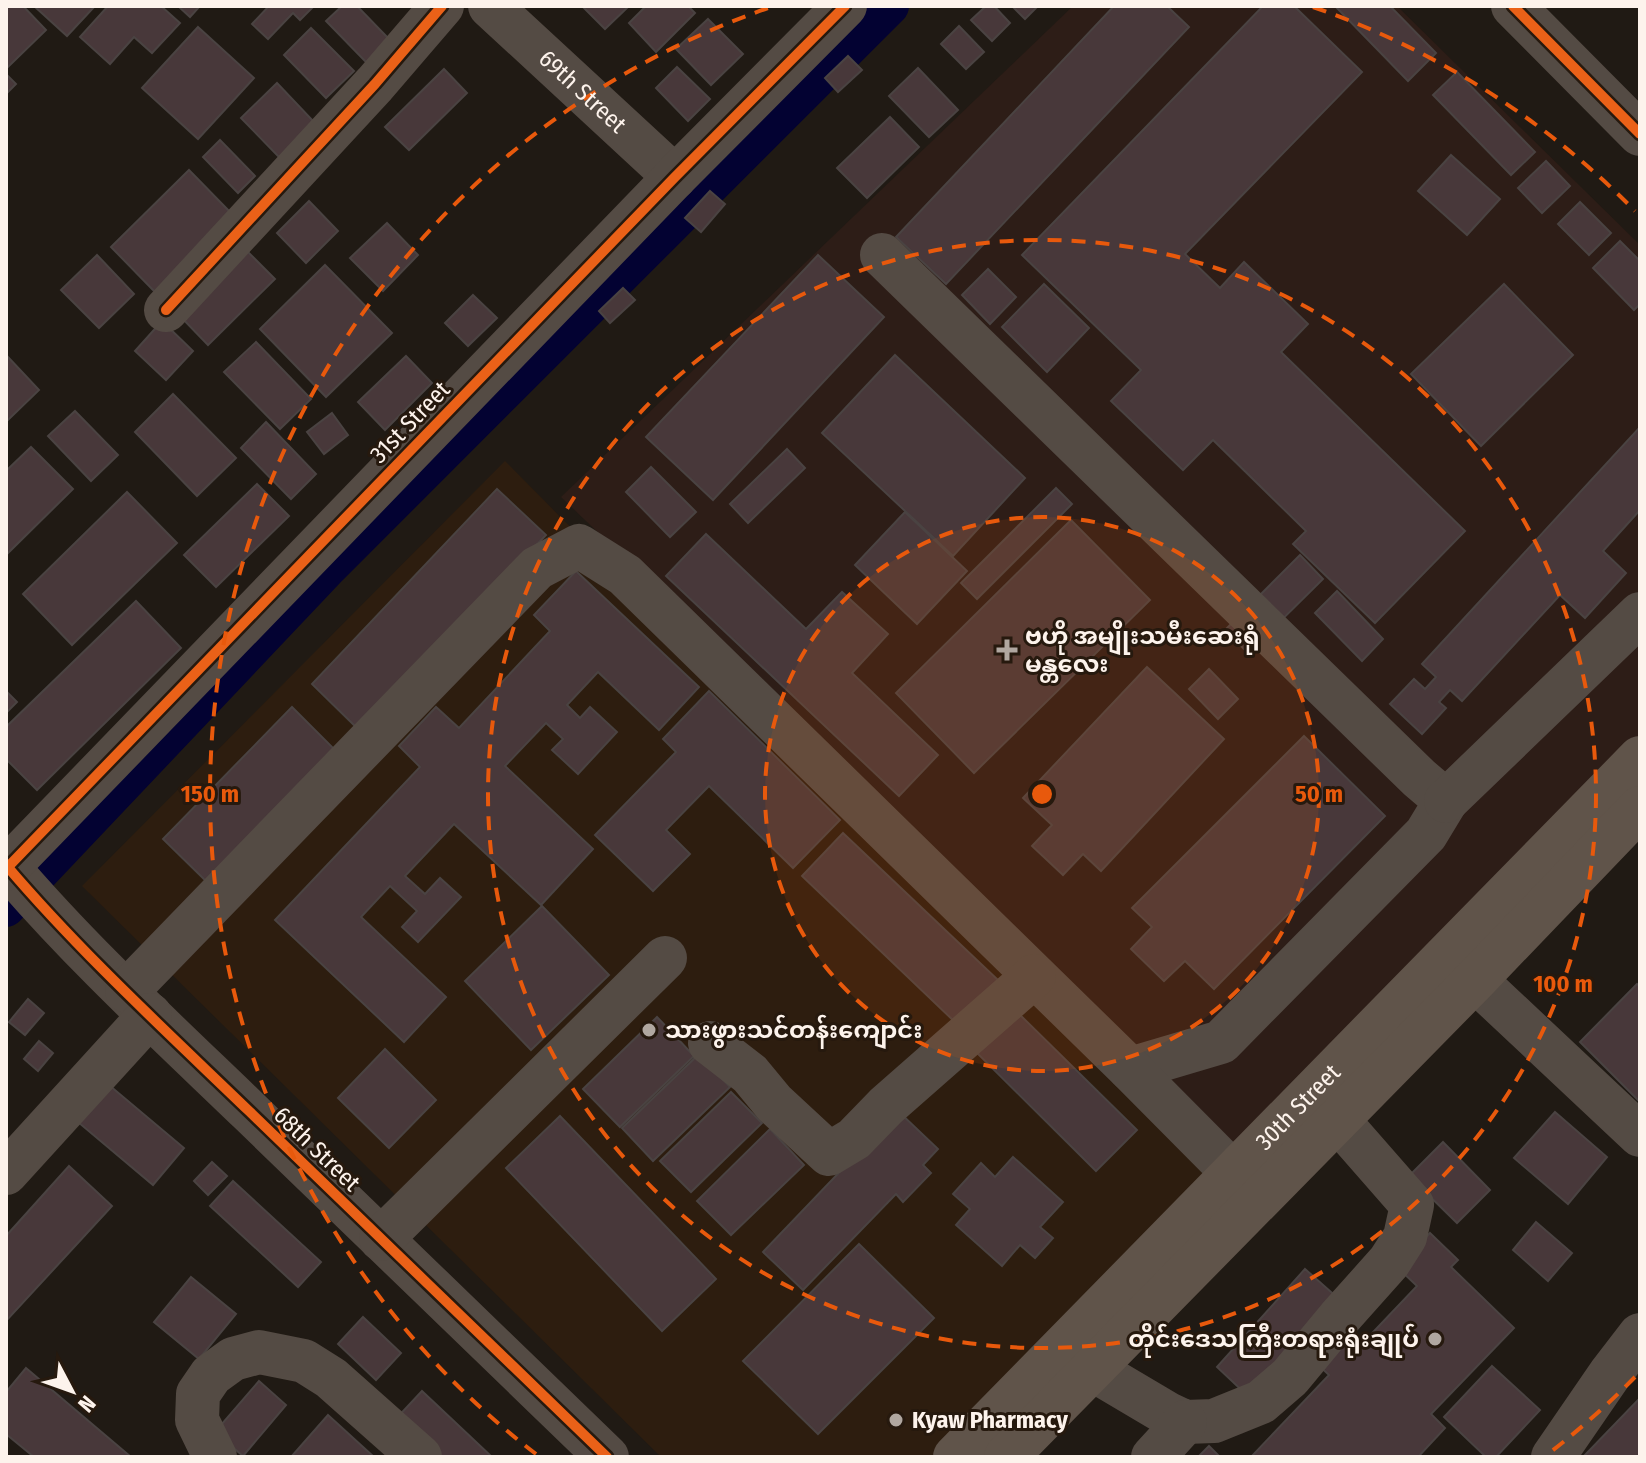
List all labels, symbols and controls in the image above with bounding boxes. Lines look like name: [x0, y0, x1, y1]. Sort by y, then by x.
street label: 69th Street: [533, 44, 632, 139]
street label: 31st Street: [364, 375, 456, 469]
place label: ဗဟို အမျိုးသမီးဆေးရုံ မန္တလေး: [1025, 620, 1260, 683]
marker: ဗဟို အမျိုးသမီးဆေးရုံ မန္တလေး: [996, 639, 1018, 661]
text: 150 m: [181, 780, 239, 808]
centre of rings: [1028, 780, 1056, 808]
text: 50 m: [1295, 780, 1343, 808]
text: 100 m: [1533, 970, 1593, 998]
place label: သားဖွားသင်တန်းကျောင်း: [665, 1014, 922, 1050]
marker: သားဖွားသင်တန်းကျောင်း: [640, 1021, 658, 1039]
street label: 30th Street: [1250, 1058, 1346, 1156]
street label: 68th Street: [268, 1101, 366, 1197]
place label: တိုင်းဒေသကြီးတရားရုံးချုပ်: [1128, 1323, 1419, 1359]
marker: တိုင်းဒေသကြီးတရားရုံးချုပ်: [1426, 1330, 1444, 1348]
north arrow: [32, 1351, 112, 1431]
text: N: [72, 1390, 101, 1418]
place label: Kyaw Pharmacy: [912, 1406, 1068, 1434]
marker: Kyaw Pharmacy: [887, 1411, 905, 1429]

